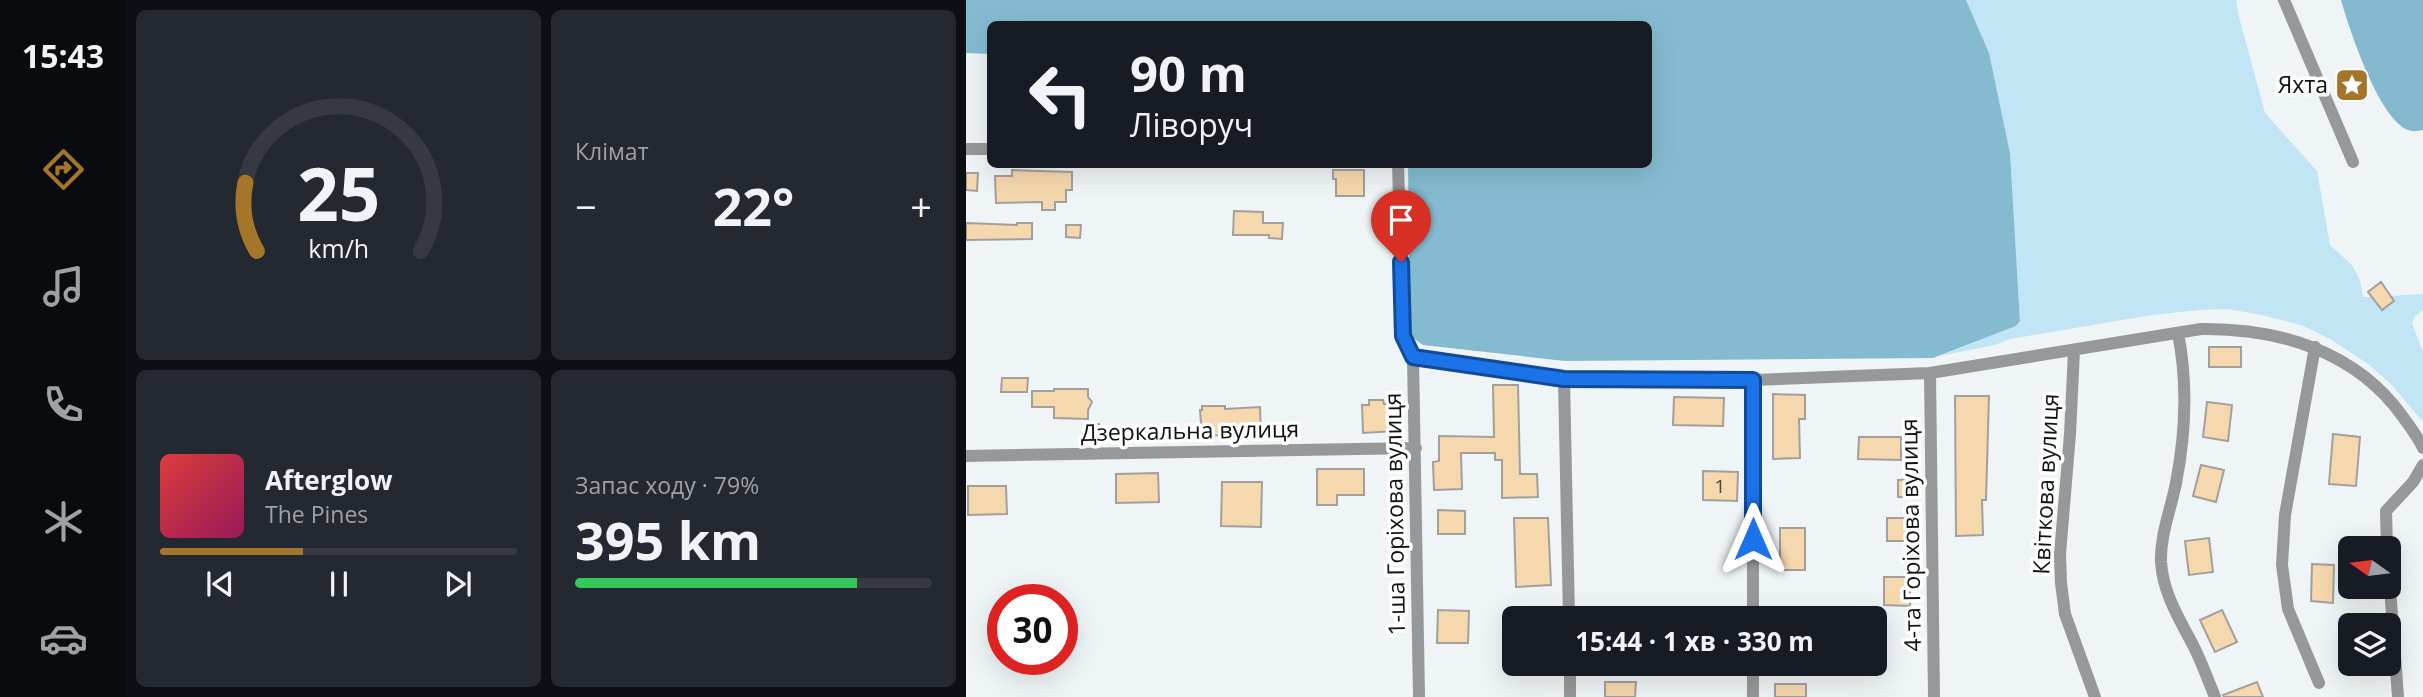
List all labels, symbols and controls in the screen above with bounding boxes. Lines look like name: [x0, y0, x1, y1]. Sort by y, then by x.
text: 15:43: [22, 34, 104, 77]
text: 90 m: [1130, 40, 1247, 106]
icon: left: [1015, 49, 1106, 140]
place icon: Яхта: [2333, 66, 2371, 104]
place label: Яхта: [2278, 68, 2328, 100]
text: Ліворуч: [1130, 103, 1253, 146]
text: Клімат: [575, 135, 648, 167]
text: 25: [297, 143, 380, 242]
icon: directions: [39, 145, 88, 194]
text: 22°: [713, 170, 794, 241]
text: −: [575, 180, 597, 232]
text: +: [910, 180, 932, 232]
pin: [1371, 190, 1431, 262]
icon: arrive: [1382, 201, 1420, 239]
text: km/h: [308, 231, 369, 265]
icon: music: [39, 262, 88, 311]
icon: phone: [39, 380, 88, 429]
street label: 1-ша Горіхова вулиця: [1376, 392, 1412, 636]
street label: Квіткова вулиця: [2024, 393, 2066, 575]
street label: Дзеркальна вулиця: [1081, 412, 1299, 448]
street label: 4-та Горіхова вулиця: [1892, 418, 1928, 652]
text: Afterglow: [265, 462, 392, 498]
text: Запас ходу · 79%: [575, 469, 759, 501]
house number: 1: [1715, 473, 1725, 499]
icon: climate: [39, 497, 88, 546]
text: The Pines: [265, 498, 368, 530]
position arrow: [1716, 502, 1790, 576]
text: 395 km: [575, 504, 761, 575]
north arrow: [2338, 536, 2401, 598]
map controls: [2338, 536, 2401, 676]
icon: previous: [201, 565, 239, 603]
icon: pause: [320, 565, 358, 603]
icon: next: [439, 565, 477, 603]
speed limit sign: 30: [987, 584, 1078, 675]
button: layers: [2338, 613, 2401, 676]
icon: car: [39, 614, 88, 663]
text: 15:44 · 1 хв · 330 m: [1575, 623, 1814, 659]

